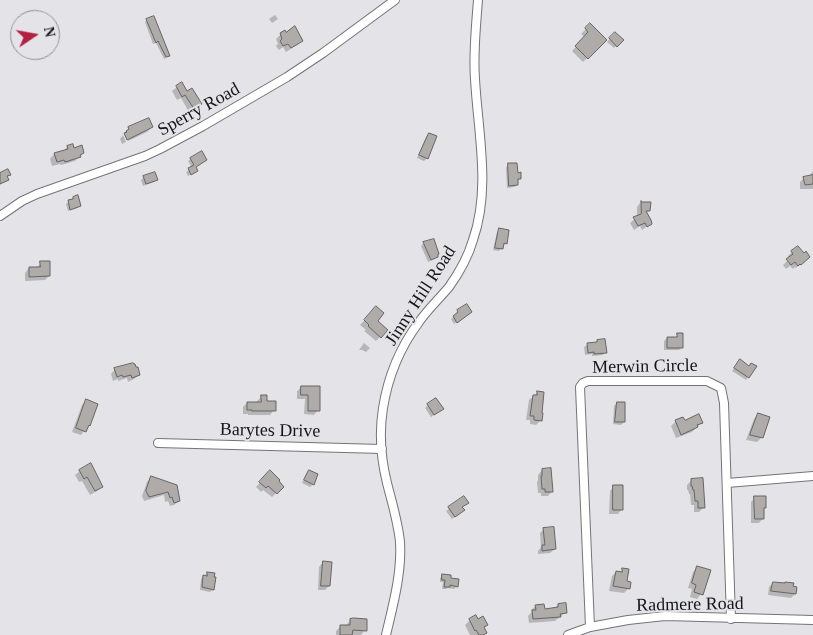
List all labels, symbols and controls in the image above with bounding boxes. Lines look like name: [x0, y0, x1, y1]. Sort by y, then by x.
north arrow: [10, 10, 60, 60]
text: N: [41, 25, 58, 38]
street label: Sperry Road: [154, 79, 244, 141]
street label: Jinny Hill Road: [381, 242, 461, 350]
street label: Merwin Circle: [592, 355, 698, 379]
street label: Barytes Drive: [220, 419, 320, 443]
street label: Radmere Road: [636, 593, 744, 617]

